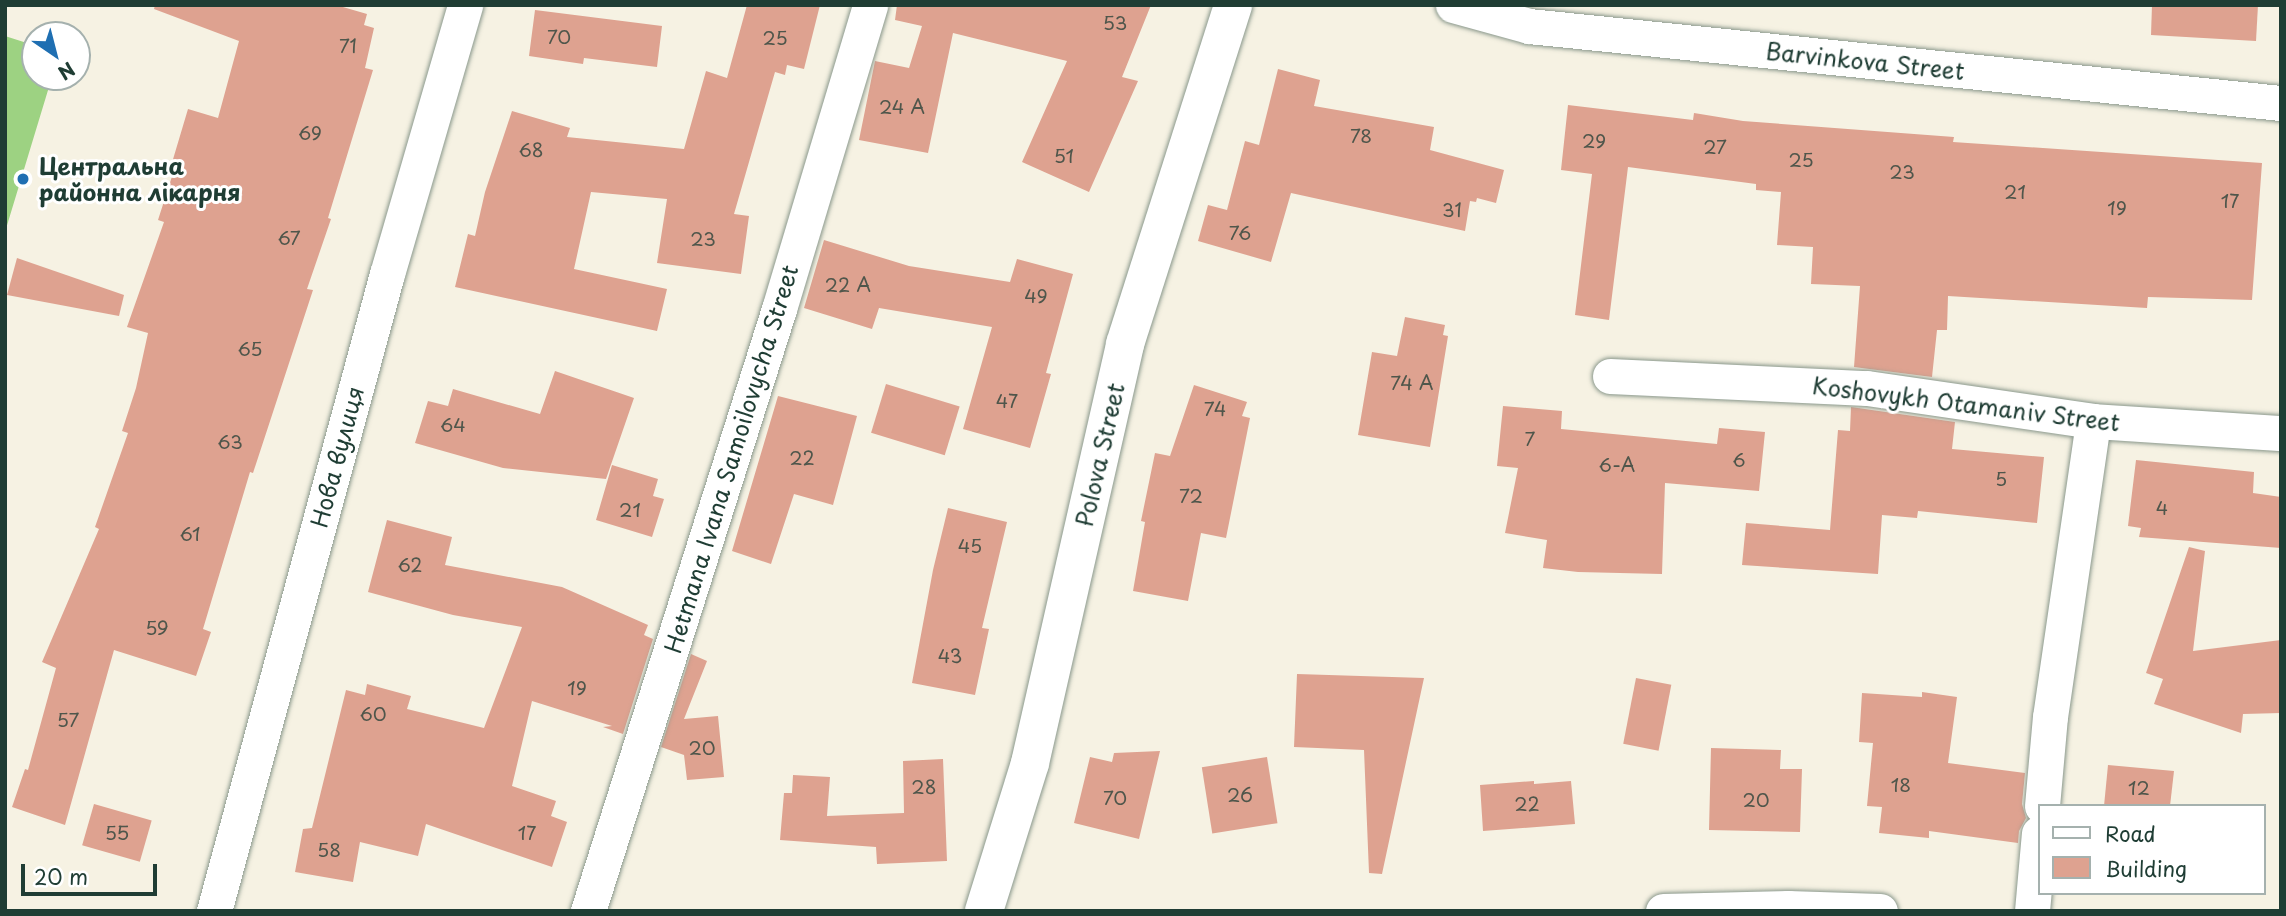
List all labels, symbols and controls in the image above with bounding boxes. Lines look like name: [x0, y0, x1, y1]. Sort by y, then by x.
house number: 53: [1103, 12, 1127, 34]
north arrow: [21, 21, 91, 91]
house number: 70: [547, 26, 571, 48]
house number: 25: [762, 27, 788, 49]
house number: 71: [339, 35, 357, 57]
street label: Barvinkova Street: [1764, 37, 1966, 85]
text: N: [53, 56, 81, 87]
house number: 24 А: [879, 96, 925, 118]
house number: 69: [298, 122, 322, 144]
house number: 78: [1350, 125, 1372, 147]
house number: 29: [1582, 130, 1606, 152]
house number: 27: [1703, 136, 1727, 158]
house number: 68: [519, 139, 543, 161]
house number: 51: [1054, 145, 1074, 167]
house number: 25: [1788, 149, 1814, 171]
place label: Центральна районна лікарня: [39, 152, 241, 206]
house number: 23: [1889, 161, 1915, 183]
marker: Центральна районна лікарня: [13, 169, 33, 189]
house number: 21: [2004, 181, 2026, 203]
house number: 17: [2221, 190, 2239, 212]
house number: 19: [2107, 197, 2127, 219]
house number: 31: [1442, 199, 1462, 221]
house number: 76: [1229, 222, 1251, 244]
house number: 67: [277, 227, 301, 249]
house number: 23: [690, 228, 716, 250]
street label: Hetmana Ivana Samoilovycha Street: [659, 261, 803, 657]
house number: 22 А: [825, 274, 871, 296]
house number: 49: [1024, 285, 1048, 307]
house number: 65: [237, 338, 263, 360]
street label: Koshovykh Otamaniv Street: [1810, 371, 2122, 437]
house number: 74 А: [1390, 372, 1434, 394]
street label: Polova Street: [1070, 380, 1130, 530]
street label: Нова вулиця: [305, 383, 369, 531]
house number: 47: [996, 390, 1018, 412]
house number: 74: [1204, 398, 1226, 420]
house number: 64: [440, 414, 466, 436]
house number: 7: [1525, 428, 1535, 450]
house number: 63: [217, 431, 243, 453]
house number: 22: [789, 447, 815, 469]
house number: 6: [1732, 449, 1746, 471]
house number: 6-А: [1599, 454, 1635, 476]
house number: 5: [1995, 468, 2007, 490]
house number: 72: [1179, 485, 1203, 507]
house number: 4: [2156, 497, 2168, 519]
house number: 21: [619, 499, 641, 521]
house number: 61: [179, 523, 201, 545]
house number: 45: [958, 535, 982, 557]
house number: 62: [398, 554, 422, 576]
house number: 59: [145, 617, 169, 639]
house number: 43: [938, 645, 962, 667]
house number: 19: [567, 677, 587, 699]
house number: 60: [359, 703, 387, 725]
house number: 57: [57, 709, 79, 731]
house number: 20: [688, 737, 716, 759]
house number: 18: [1891, 774, 1911, 796]
house number: 28: [911, 776, 937, 798]
house number: 12: [2128, 777, 2150, 799]
house number: 26: [1227, 784, 1253, 806]
house number: 70: [1103, 787, 1127, 809]
house number: 20: [1742, 789, 1770, 811]
house number: 22: [1514, 793, 1540, 815]
legend: [2038, 804, 2265, 895]
text: Road: [2105, 817, 2156, 849]
house number: 55: [105, 822, 129, 844]
house number: 17: [518, 822, 536, 844]
house number: 58: [317, 839, 341, 861]
scale bar: [24, 850, 161, 894]
text: Building: [2105, 852, 2187, 884]
text: 20 m: [34, 860, 88, 892]

